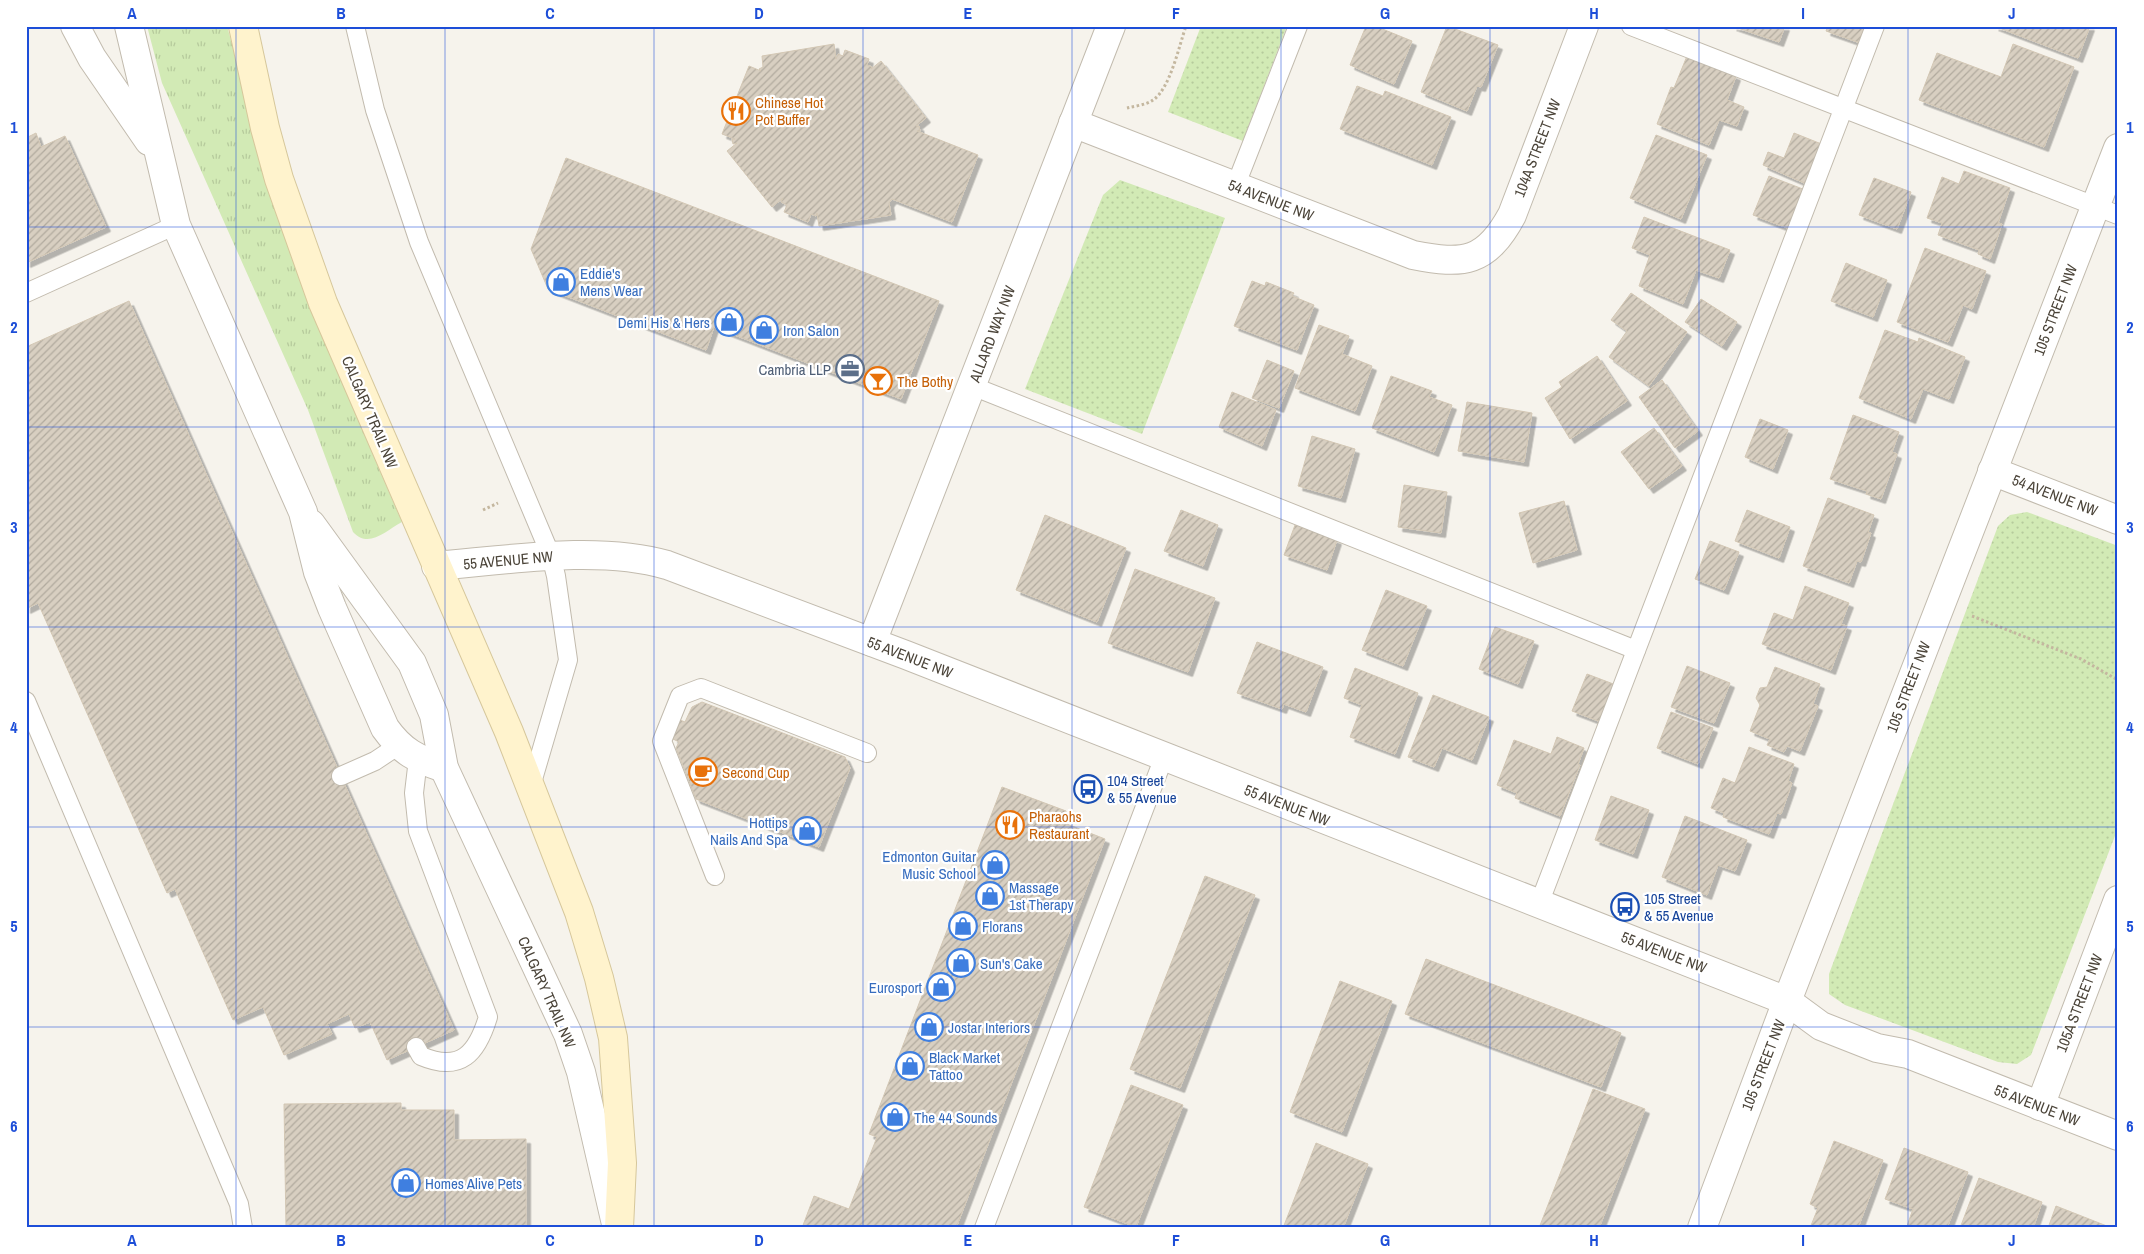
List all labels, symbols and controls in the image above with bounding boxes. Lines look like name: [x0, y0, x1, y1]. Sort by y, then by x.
text: A: [127, 2, 137, 24]
text: B: [336, 2, 346, 24]
text: C: [545, 2, 555, 24]
text: D: [754, 2, 764, 24]
text: E: [964, 2, 973, 24]
text: F: [1172, 2, 1180, 24]
text: G: [1380, 2, 1390, 24]
text: H: [1589, 2, 1599, 24]
text: I: [1801, 2, 1805, 24]
text: J: [2008, 2, 2016, 24]
place label: Chinese Hot Pot Buffer: [755, 92, 824, 130]
street label: 104A STREET NW: [1509, 95, 1566, 200]
restaurant icon: Chinese Hot Pot Buffer: [721, 96, 751, 126]
text: 1: [10, 116, 18, 138]
text: 1: [2126, 116, 2134, 138]
street label: 54 AVENUE NW: [1225, 174, 1317, 226]
street label: 105 STREET NW: [2028, 261, 2082, 359]
place label: Eddie's Mens Wear: [580, 263, 643, 301]
shop icon: Eddie's Mens Wear: [546, 267, 576, 297]
street label: ALLARD WAY NW: [964, 282, 1020, 386]
shop icon: Demi His & Hers: [714, 307, 744, 337]
place label: Demi His & Hers: [618, 312, 710, 333]
shop icon: Iron Salon: [749, 315, 779, 345]
text: 2: [10, 316, 18, 338]
text: 2: [2126, 316, 2134, 338]
place label: Iron Salon: [783, 320, 839, 341]
street label: CALGARY TRAIL NW: [337, 353, 403, 472]
office icon: Cambria LLP: [835, 354, 865, 384]
place label: Cambria LLP: [759, 359, 831, 380]
bar icon: The Bothy: [863, 366, 893, 396]
place label: The Bothy: [897, 371, 954, 392]
street label: 54 AVENUE NW: [2009, 469, 2101, 521]
text: 3: [10, 516, 18, 538]
text: 3: [2126, 516, 2134, 538]
street label: 55 AVENUE NW: [462, 546, 554, 574]
street label: 55 AVENUE NW: [864, 631, 956, 683]
street label: 105 STREET NW: [1881, 638, 1935, 736]
text: 4: [10, 716, 18, 738]
text: 4: [2126, 716, 2134, 738]
cafe icon: Second Cup: [688, 757, 718, 787]
place label: Second Cup: [722, 762, 790, 783]
place label: 104 Street & 55 Avenue: [1107, 770, 1177, 808]
bus stop icon: 104 Street & 55 Avenue: [1073, 774, 1103, 804]
street label: 55 AVENUE NW: [1241, 779, 1333, 831]
place label: Pharaohs Restaurant: [1029, 806, 1090, 844]
restaurant icon: Pharaohs Restaurant: [995, 810, 1025, 840]
place label: Hottips Nails And Spa: [710, 812, 788, 850]
shop icon: Hottips Nails And Spa: [792, 816, 822, 846]
place label: Edmonton Guitar Music School: [882, 846, 976, 884]
shop icon: Edmonton Guitar Music School: [980, 850, 1010, 880]
place label: Massage 1st Therapy: [1009, 877, 1075, 915]
shop icon: Massage 1st Therapy: [975, 881, 1005, 911]
place label: 105 Street & 55 Avenue: [1644, 888, 1714, 926]
bus stop icon: 105 Street & 55 Avenue: [1610, 892, 1640, 922]
shop icon: Florans: [948, 911, 978, 941]
text: 5: [10, 915, 18, 937]
text: 5: [2126, 915, 2134, 937]
place label: Florans: [982, 916, 1023, 937]
street label: 55 AVENUE NW: [1618, 926, 1710, 978]
street label: CALGARY TRAIL NW: [513, 933, 581, 1051]
shop icon: Sun's Cake: [946, 948, 976, 978]
street label: 105A STREET NW: [2051, 950, 2108, 1055]
place label: Sun's Cake: [980, 953, 1043, 974]
shop icon: Eurosport: [926, 972, 956, 1002]
place label: Eurosport: [869, 977, 923, 998]
shop icon: Jostar Interiors: [914, 1012, 944, 1042]
street label: 105 STREET NW: [1736, 1016, 1790, 1114]
place label: Jostar Interiors: [948, 1017, 1030, 1038]
place label: Black Market Tattoo: [929, 1047, 1001, 1085]
shop icon: Black Market Tattoo: [895, 1051, 925, 1081]
street label: 55 AVENUE NW: [1991, 1079, 2083, 1131]
shop icon: The 44 Sounds: [880, 1102, 910, 1132]
place label: The 44 Sounds: [914, 1107, 997, 1128]
text: 6: [10, 1115, 18, 1137]
text: 6: [2126, 1115, 2134, 1137]
shop icon: Homes Alive Pets: [391, 1168, 421, 1198]
place label: Homes Alive Pets: [425, 1173, 522, 1194]
text: A: [127, 1229, 137, 1251]
text: B: [336, 1229, 346, 1251]
text: C: [545, 1229, 555, 1251]
text: D: [754, 1229, 764, 1251]
text: E: [964, 1229, 973, 1251]
text: F: [1172, 1229, 1180, 1251]
text: G: [1380, 1229, 1390, 1251]
text: H: [1589, 1229, 1599, 1251]
text: I: [1801, 1229, 1805, 1251]
text: J: [2008, 1229, 2016, 1251]

